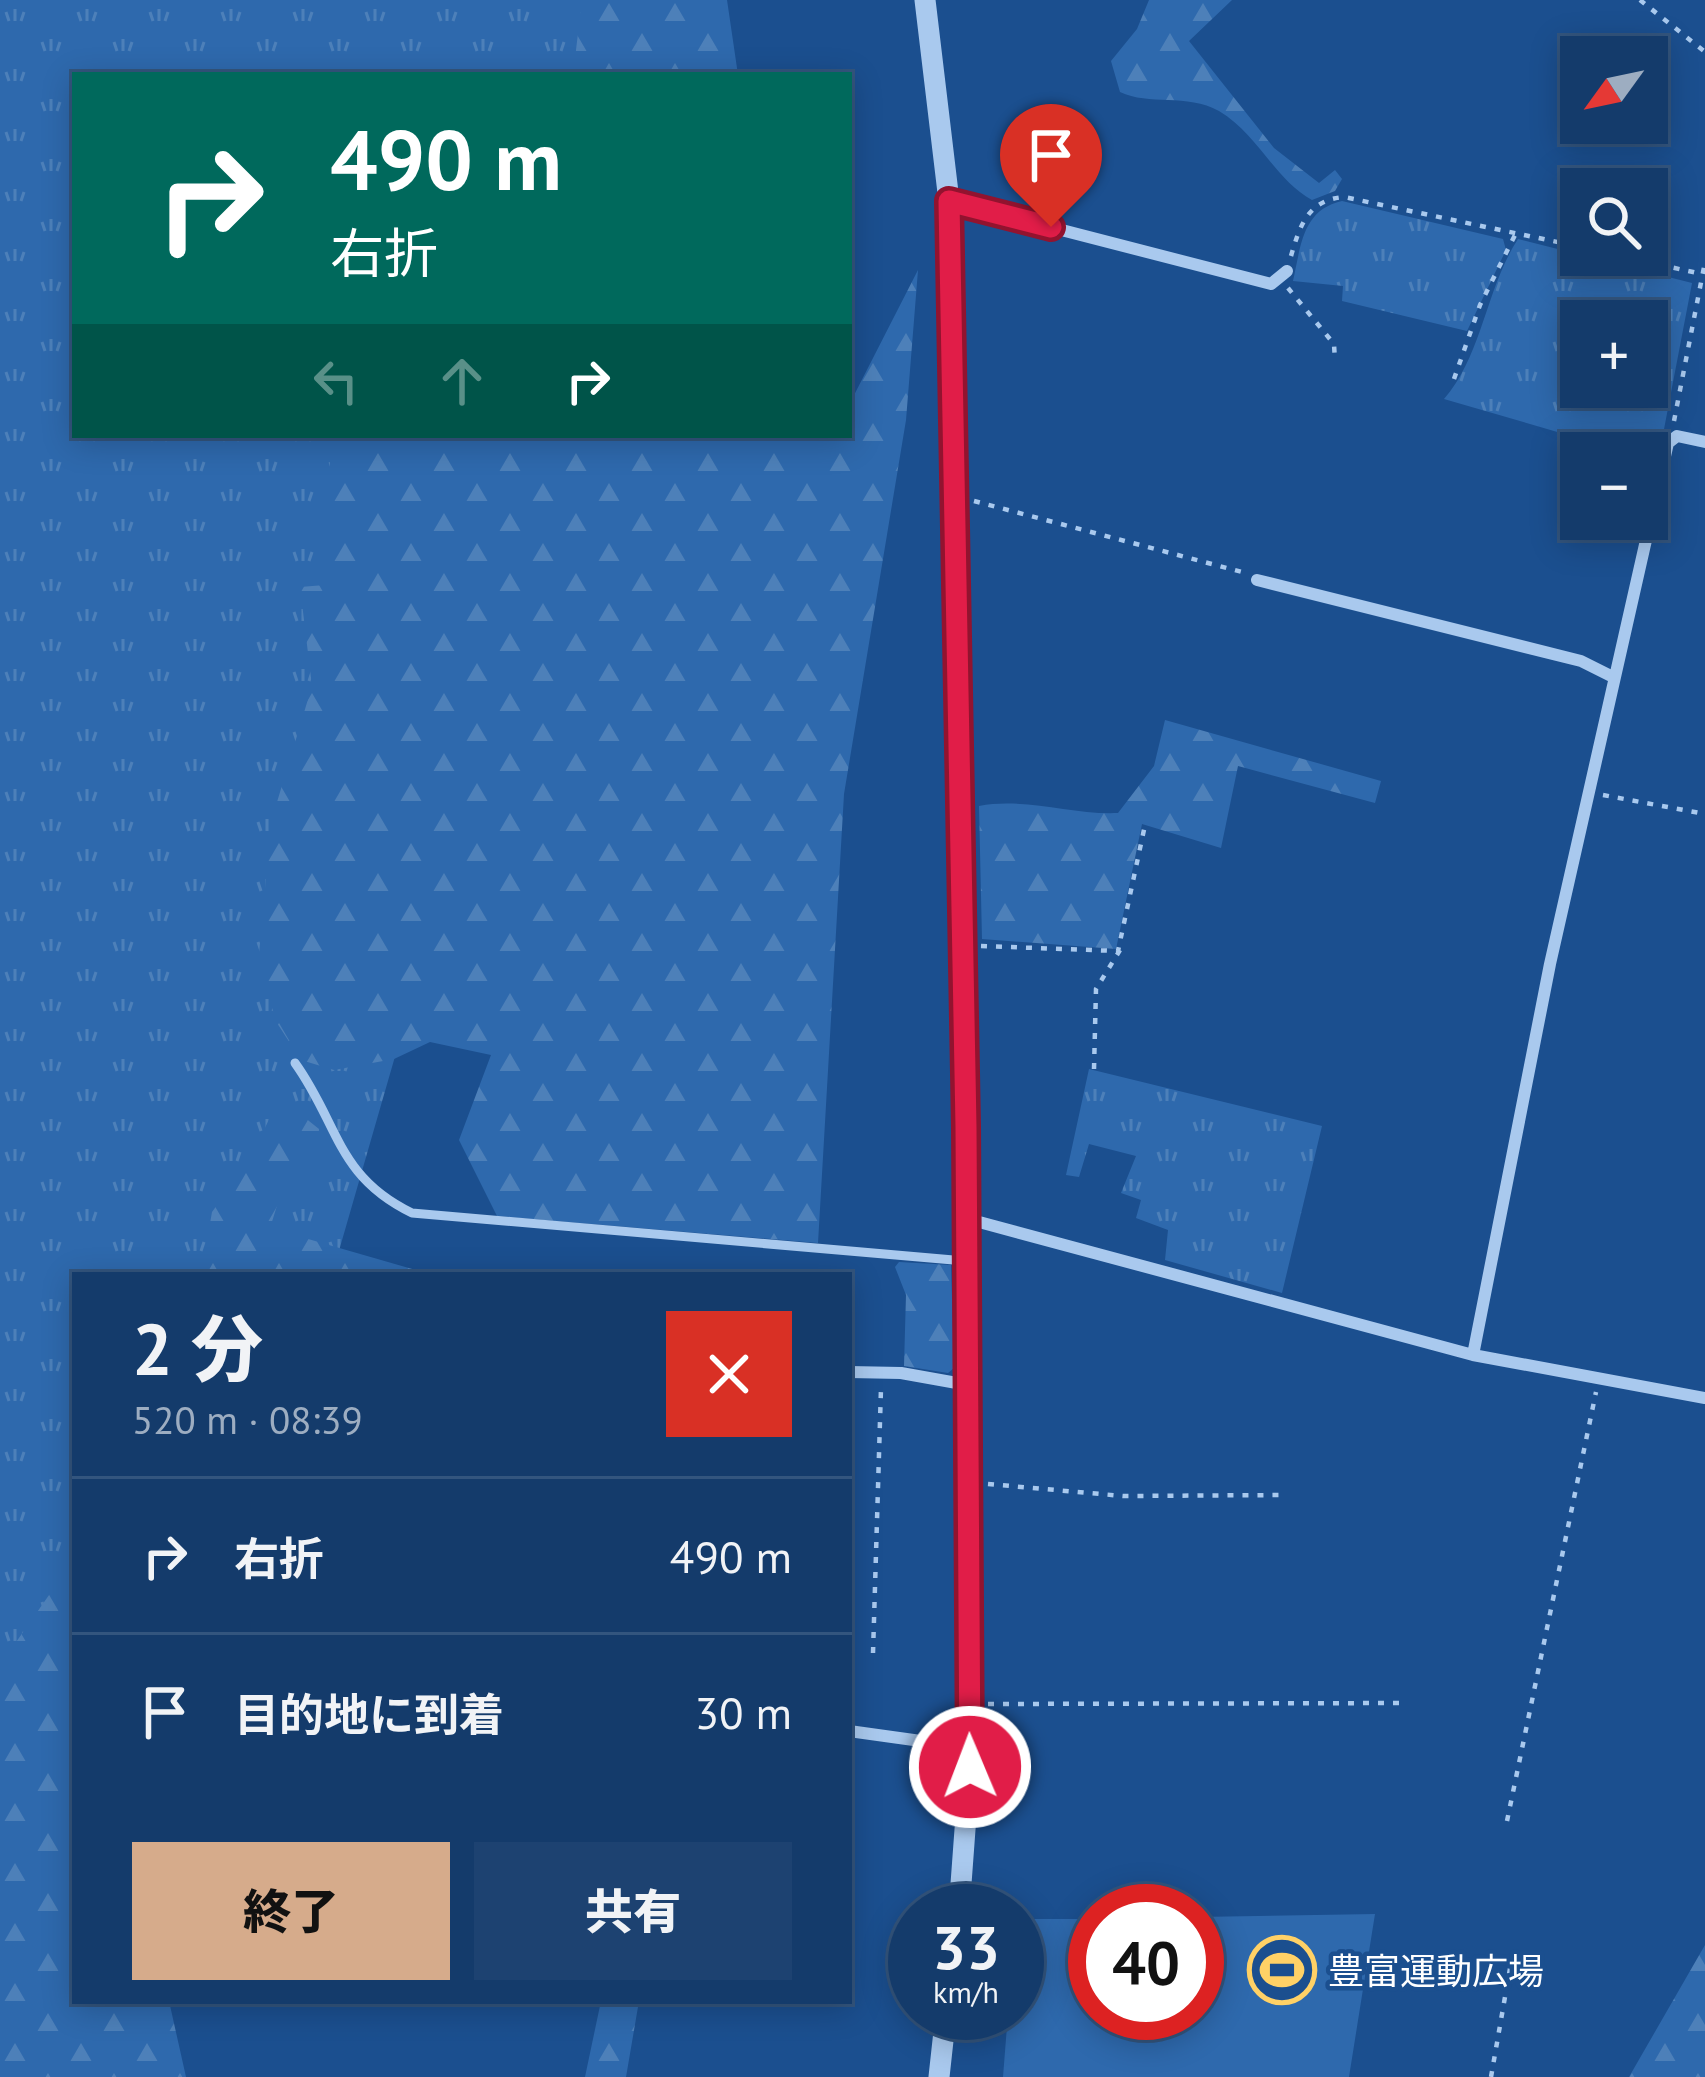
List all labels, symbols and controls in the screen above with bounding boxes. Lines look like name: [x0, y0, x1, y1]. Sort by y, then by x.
north arrow: [1560, 36, 1668, 144]
map controls: [1560, 36, 1668, 540]
text: 490 m: [330, 104, 562, 213]
pin: [1000, 104, 1102, 227]
icon: right: [132, 120, 288, 276]
icon: arrive: [1018, 122, 1084, 188]
button: search: [1560, 168, 1668, 276]
text: 右折: [330, 218, 438, 288]
button: +: [1560, 300, 1668, 408]
icon: left: [303, 348, 369, 414]
icon: ahead: [429, 348, 495, 414]
icon: right: [555, 348, 621, 414]
button: −: [1560, 432, 1668, 540]
text: 2 分: [132, 1302, 263, 1395]
button: close: [666, 1311, 792, 1437]
text: 520 m · 08:39: [132, 1394, 363, 1445]
icon: right: [132, 1523, 198, 1589]
text: 490 m: [670, 1527, 792, 1585]
text: 右折: [234, 1529, 324, 1587]
icon: arrive: [132, 1679, 198, 1745]
text: 30 m: [694, 1683, 792, 1741]
text: 目的地に到着: [234, 1685, 504, 1743]
position arrow: [907, 1704, 1033, 1830]
button: 終了: [132, 1842, 450, 1980]
button: 共有: [474, 1842, 792, 1980]
speed limit sign: 40: [1068, 1884, 1224, 2040]
text: 33: [932, 1908, 1000, 1986]
sports icon: 豊富運動広場: [1247, 1935, 1317, 2005]
place label: 豊富運動広場: [1328, 1947, 1544, 1994]
text: km/h: [933, 1972, 999, 2011]

